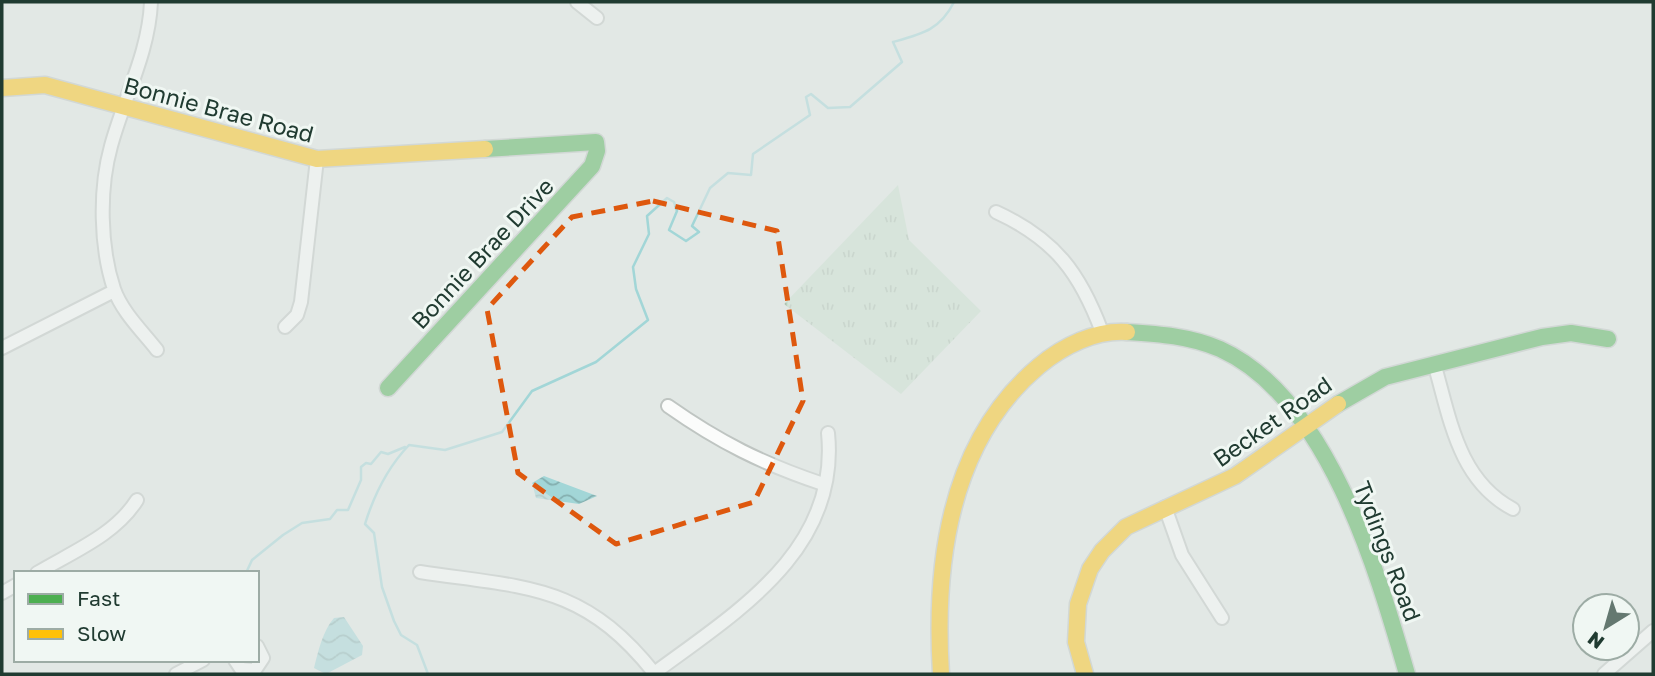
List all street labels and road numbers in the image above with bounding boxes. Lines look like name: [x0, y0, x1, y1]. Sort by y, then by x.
street label: Bonnie Brae Road: [121, 70, 317, 148]
street label: Bonnie Brae Drive: [405, 172, 559, 334]
street label: Becket Road: [1207, 370, 1337, 472]
street label: Tydings Road: [1348, 477, 1428, 625]

